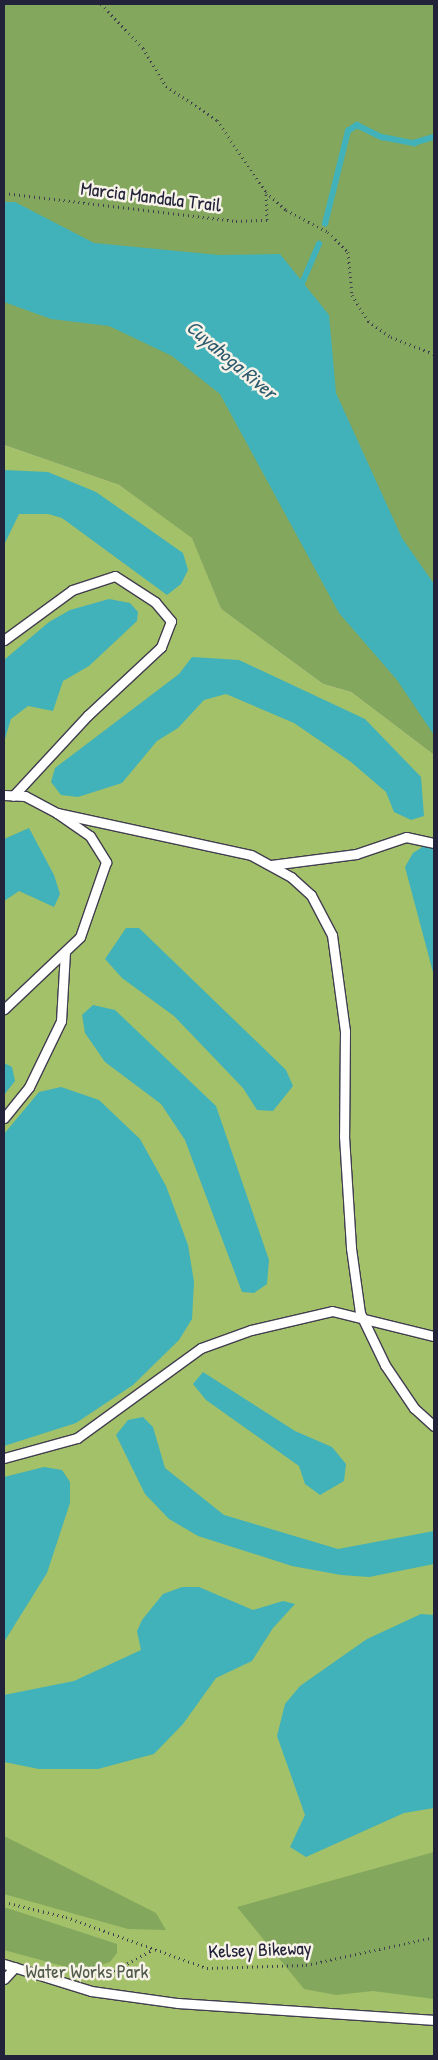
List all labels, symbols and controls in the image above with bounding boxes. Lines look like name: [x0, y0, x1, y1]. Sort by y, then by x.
street label: Marcia Mandala Trail: [79, 177, 223, 217]
water label: Cuyahoga River: [182, 314, 282, 404]
street label: Kelsey Bikeway: [208, 1937, 312, 1963]
park label: Water Works Park: [26, 1961, 148, 1983]

